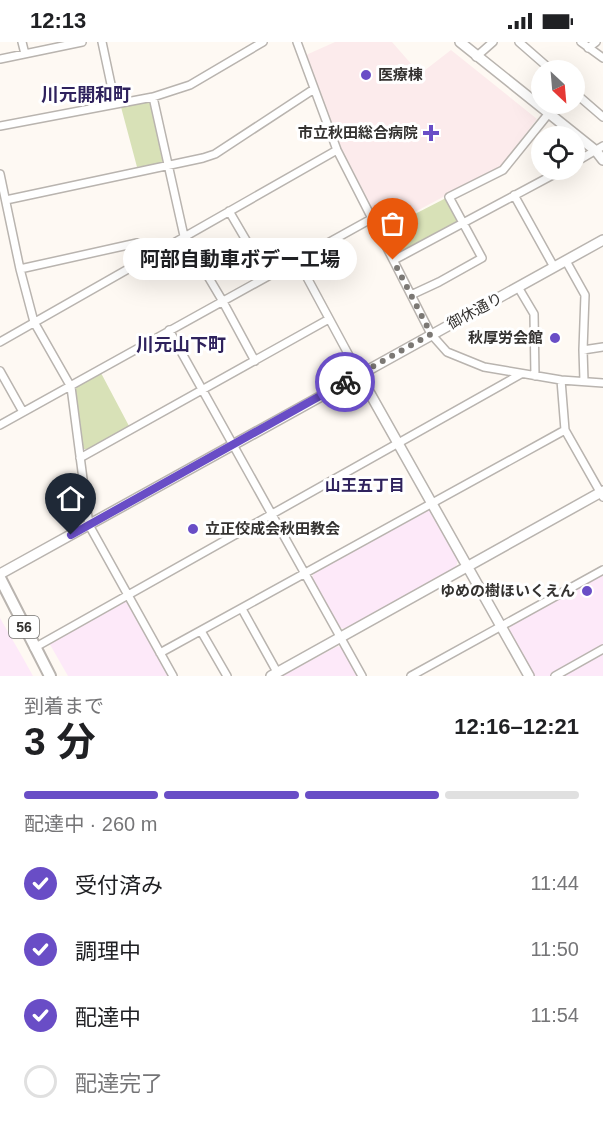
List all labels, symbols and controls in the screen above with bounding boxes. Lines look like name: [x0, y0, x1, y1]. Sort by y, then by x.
text: 12:13: [30, 8, 86, 33]
north arrow: [531, 60, 585, 114]
map controls: [531, 60, 585, 180]
place label: 医療棟: [378, 66, 423, 83]
marker: 医療棟: [359, 68, 373, 82]
district label: 川元開和町: [41, 85, 131, 105]
place label: 市立秋田総合病院: [298, 124, 418, 141]
marker: 市立秋田総合病院: [422, 124, 440, 142]
button: locate: [531, 126, 585, 180]
pin: [367, 198, 418, 260]
icon: bag: [376, 207, 409, 240]
callout: 阿部自動車ボデー工場: [123, 239, 357, 281]
text: 阿部自動車ボデー工場: [140, 248, 340, 270]
street label: 御休通り: [444, 289, 505, 332]
place label: 秋厚労会館: [468, 329, 543, 346]
marker: 秋厚労会館: [548, 331, 562, 345]
district label: 川元山下町: [136, 335, 226, 355]
courier: [315, 352, 375, 412]
icon: bike: [329, 366, 362, 399]
pin: [45, 473, 96, 535]
district label: 山王五丁目: [325, 477, 405, 494]
icon: home: [54, 482, 87, 515]
place label: 立正佼成会秋田教会: [205, 520, 340, 537]
marker: 立正佼成会秋田教会: [186, 522, 200, 536]
place label: ゆめの樹ほいくえん: [440, 582, 575, 599]
marker: ゆめの樹ほいくえん: [580, 584, 594, 598]
road number: 56: [9, 616, 39, 638]
text: 到着まで: [24, 695, 104, 717]
text: 12:16–12:21: [454, 714, 579, 739]
text: 3 分: [24, 720, 96, 763]
text: 配達中 · 260 m: [24, 813, 157, 835]
icon: check: [24, 867, 57, 900]
text: 11:44: [530, 872, 579, 894]
text: 受付済み: [75, 873, 163, 898]
icon: check: [24, 933, 57, 966]
text: 11:50: [530, 938, 579, 960]
text: 調理中: [75, 939, 141, 964]
icon: check: [24, 999, 57, 1032]
text: 11:54: [530, 1004, 579, 1026]
text: 配達中: [75, 1005, 141, 1030]
text: 配達完了: [75, 1071, 163, 1096]

